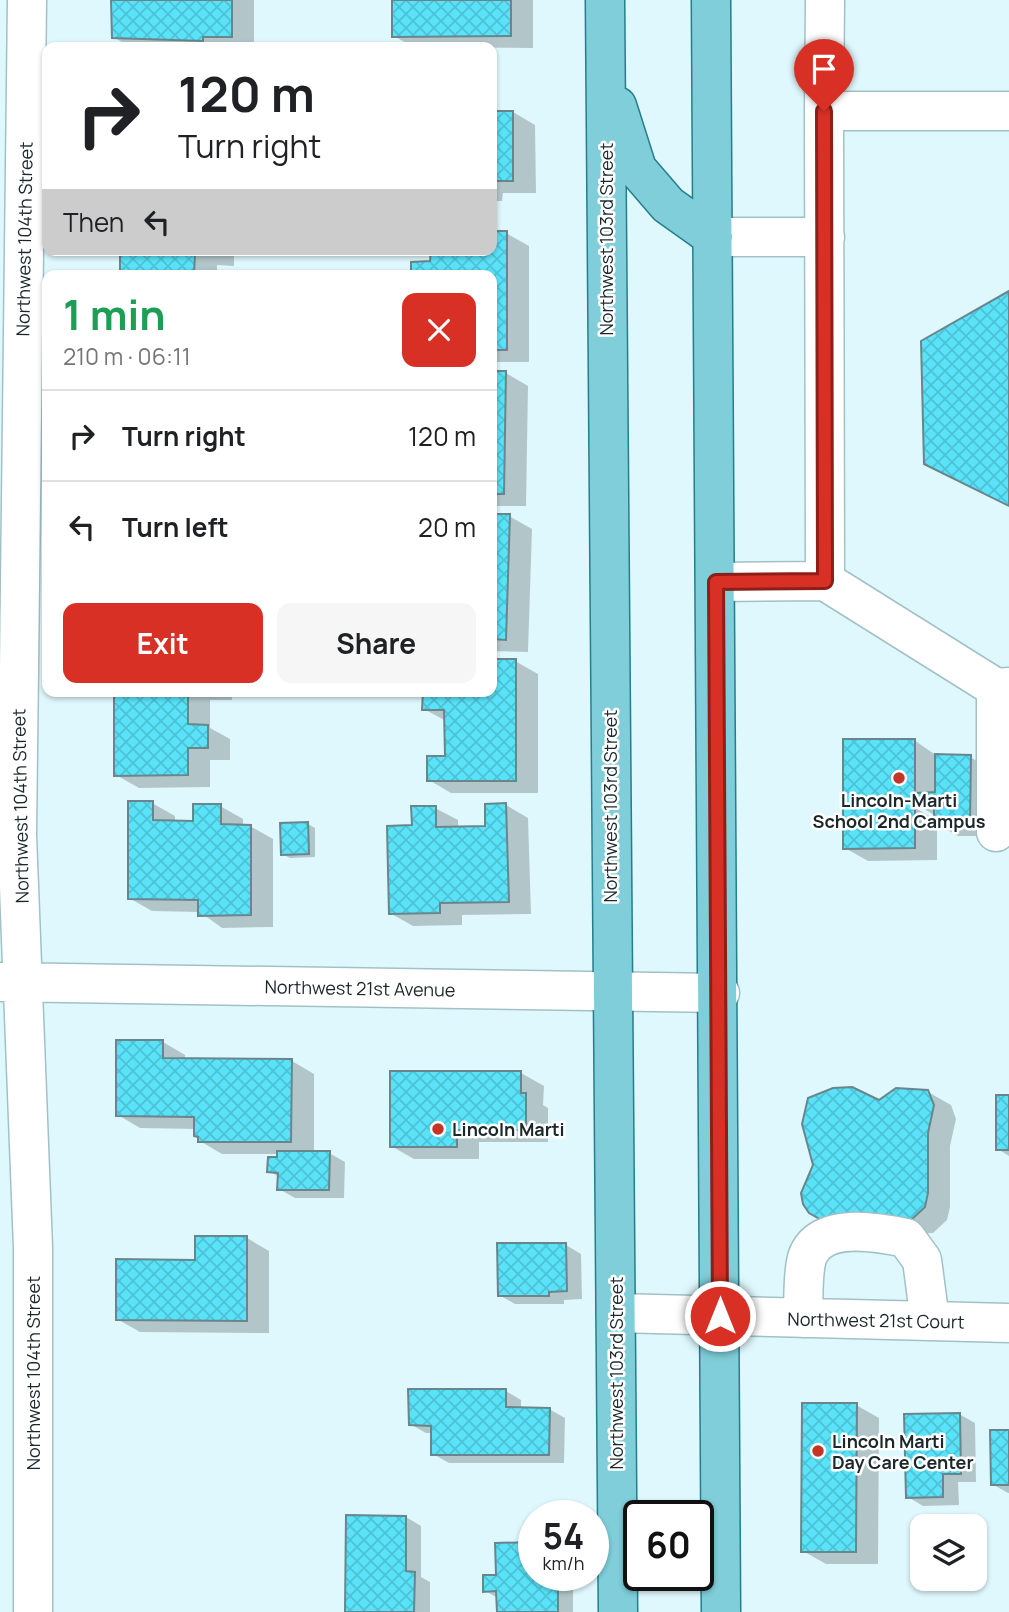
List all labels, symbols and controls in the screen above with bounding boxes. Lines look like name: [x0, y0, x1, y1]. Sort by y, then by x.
pin: [794, 39, 854, 111]
icon: arrive: [805, 50, 843, 88]
text: 120 m: [178, 60, 315, 127]
icon: right: [63, 70, 154, 161]
text: Turn right: [178, 124, 321, 168]
street label: Northwest 104th Street: [10, 142, 38, 336]
street label: Northwest 103rd Street: [594, 143, 618, 336]
icon: left: [138, 203, 176, 241]
text: Then: [63, 204, 124, 240]
text: 1 min: [63, 285, 166, 343]
button: close: [402, 293, 476, 367]
text: 210 m · 06:11: [63, 340, 191, 372]
icon: right: [63, 417, 101, 455]
text: Turn right: [122, 418, 246, 454]
text: 120 m: [408, 418, 476, 454]
icon: left: [63, 508, 101, 546]
text: Turn left: [122, 509, 229, 545]
text: 20 m: [418, 509, 476, 545]
button: Exit: [63, 603, 263, 683]
button: Share: [277, 603, 476, 683]
street label: Northwest 104th Street: [6, 709, 34, 903]
street label: Northwest 103rd Street: [598, 710, 622, 903]
marker: Lincoln-Marti School 2nd Campus: [891, 770, 907, 786]
place label: Lincoln-Marti School 2nd Campus: [813, 788, 986, 833]
street label: Northwest 21st Avenue: [264, 974, 456, 1002]
place label: Lincoln Marti: [452, 1117, 565, 1141]
marker: Lincoln Marti: [430, 1121, 446, 1137]
street label: Northwest 104th Street: [21, 1276, 45, 1470]
street label: Northwest 103rd Street: [604, 1277, 628, 1470]
position arrow: [683, 1279, 757, 1353]
street label: Northwest 21st Court: [787, 1306, 965, 1334]
place label: Lincoln Marti Day Care Center: [832, 1429, 974, 1474]
marker: Lincoln Marti Day Care Center: [810, 1443, 826, 1459]
speed limit sign: 60: [623, 1500, 714, 1591]
text: 54: [543, 1512, 584, 1560]
map controls: [910, 1514, 987, 1591]
button: layers: [910, 1514, 987, 1591]
text: km/h: [543, 1551, 584, 1575]

